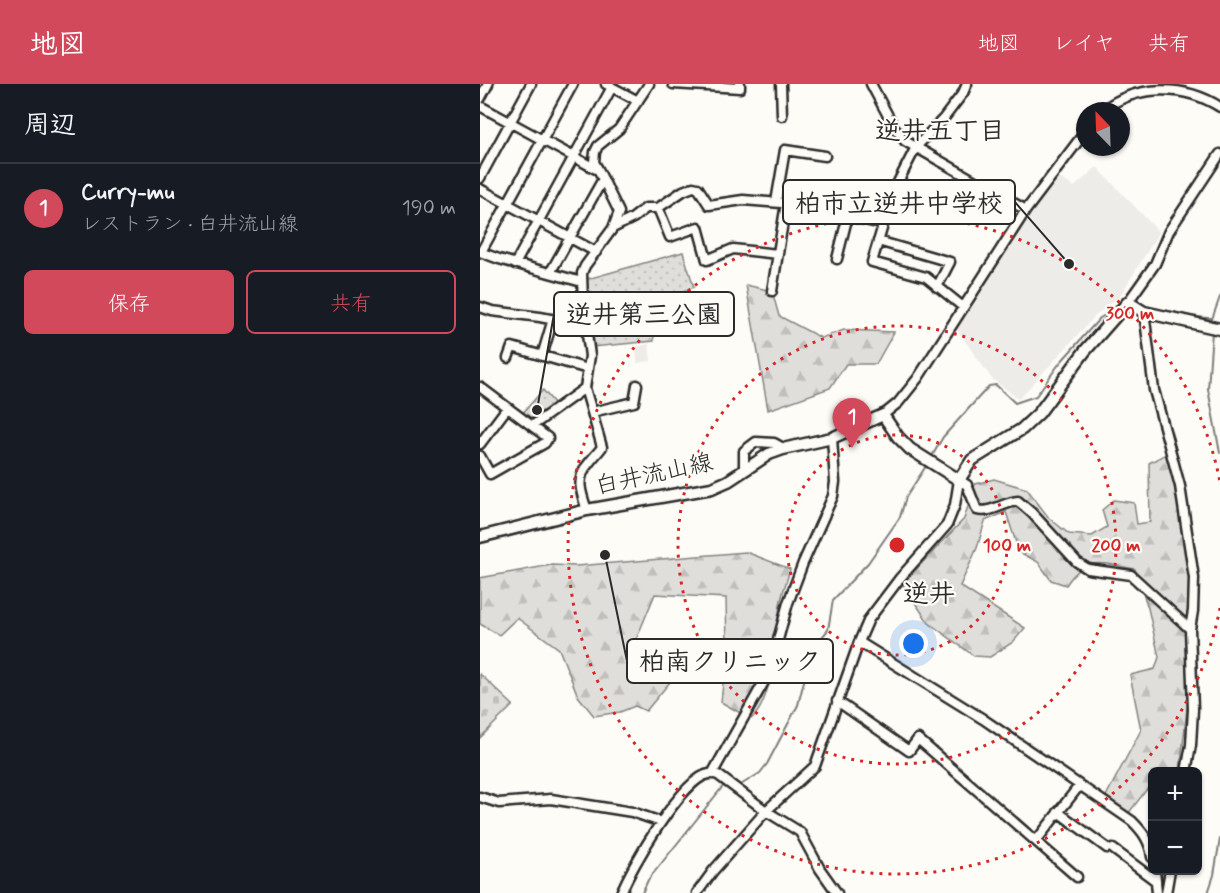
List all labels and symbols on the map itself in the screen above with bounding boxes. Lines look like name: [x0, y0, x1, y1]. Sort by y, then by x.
north arrow: [1076, 102, 1130, 156]
district label: 逆井五丁目: [875, 115, 1005, 149]
callout: 柏市立逆井中学校: [783, 180, 1015, 224]
text: 柏市立逆井中学校: [795, 188, 1003, 222]
callout: 逆井第三公園: [554, 292, 734, 336]
text: 逆井第三公園: [566, 299, 722, 333]
text: 300 m: [1106, 302, 1154, 326]
pin: 1: [832, 398, 872, 448]
street label: 白井流山線: [592, 447, 716, 503]
text: 100 m: [983, 534, 1031, 558]
text: 200 m: [1091, 534, 1141, 558]
centre of rings: [887, 535, 907, 555]
district label: 逆井: [903, 578, 955, 612]
your location: [899, 629, 928, 658]
callout: 柏南クリニック: [627, 639, 833, 683]
text: 柏南クリニック: [639, 646, 821, 680]

